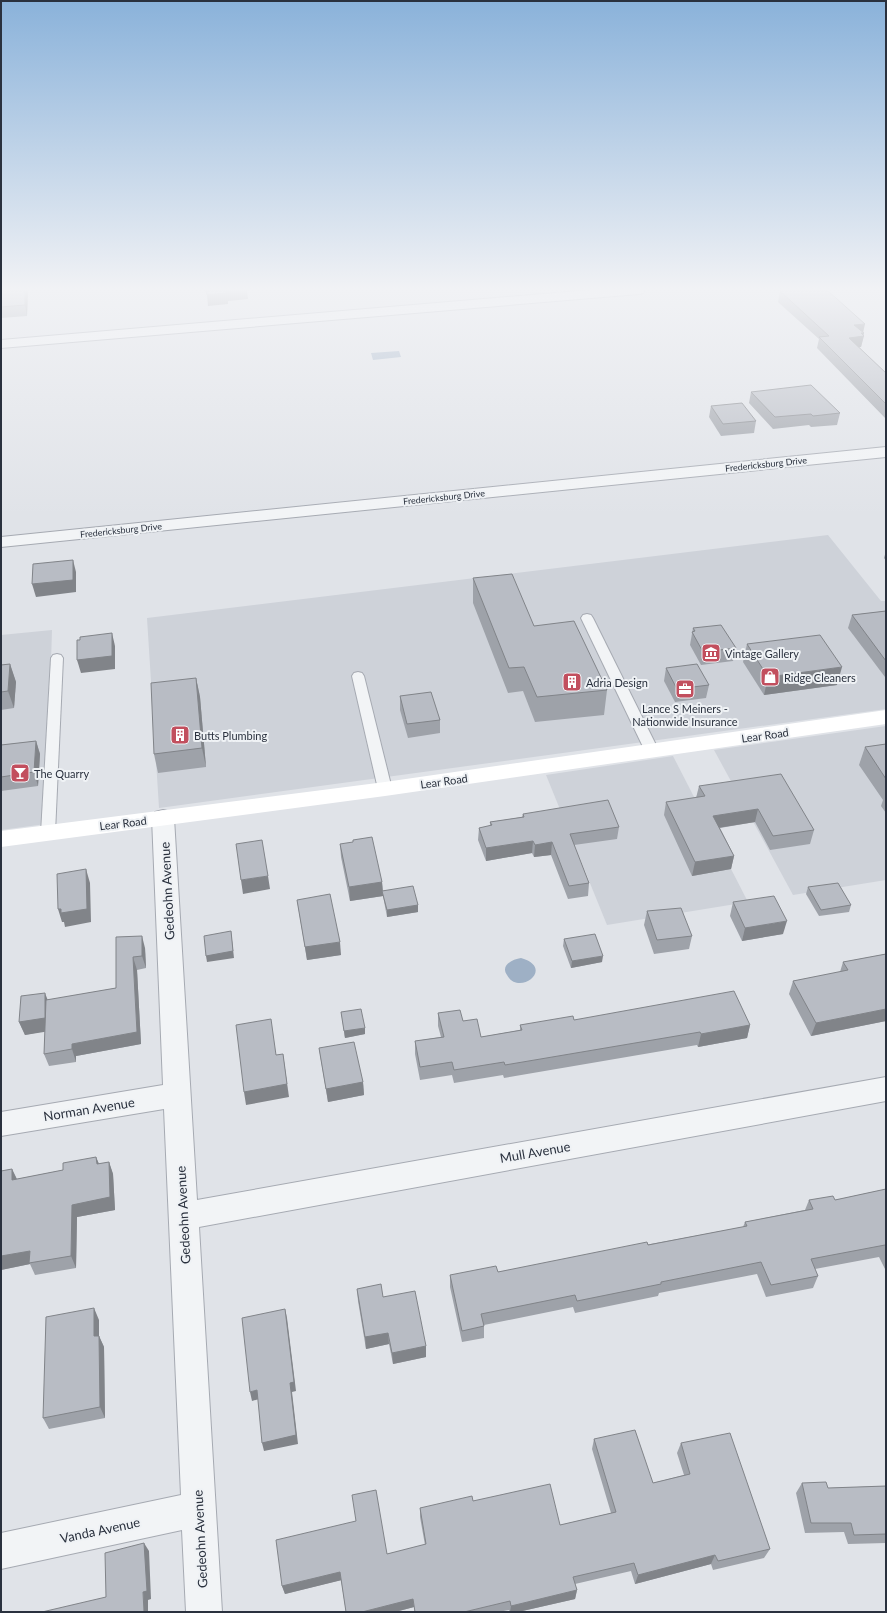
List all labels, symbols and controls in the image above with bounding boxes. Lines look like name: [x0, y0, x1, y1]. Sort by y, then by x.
street label: Fredericksburg Drive: [725, 454, 808, 474]
street label: Fredericksburg Drive: [403, 487, 486, 507]
street label: Fredericksburg Drive: [80, 520, 163, 540]
museum icon: Vintage Gallery: [700, 642, 722, 664]
place label: Vintage Gallery: [725, 647, 799, 660]
shop icon: Ridge Cleaners: [759, 666, 781, 688]
building icon: Adria Design: [561, 671, 583, 693]
place label: Ridge Cleaners: [784, 671, 856, 684]
place label: Adria Design: [586, 676, 648, 689]
office icon: Lance S Meiners - Nationwide Insurance: [674, 678, 696, 700]
place label: Lance S Meiners - Nationwide Insurance: [632, 702, 738, 728]
building icon: Butts Plumbing: [169, 724, 191, 746]
street label: Lear Road: [741, 725, 789, 745]
place label: Butts Plumbing: [194, 729, 268, 742]
bar icon: The Quarry: [9, 762, 31, 784]
place label: The Quarry: [34, 767, 89, 780]
street label: Lear Road: [420, 771, 468, 791]
street label: Lear Road: [99, 814, 147, 832]
street label: Gedeohn Avenue: [156, 841, 178, 940]
street label: Norman Avenue: [42, 1094, 136, 1124]
street label: Mull Avenue: [499, 1138, 572, 1166]
street label: Gedeohn Avenue: [172, 1165, 194, 1264]
street label: Gedeohn Avenue: [189, 1489, 211, 1588]
street label: Vanda Avenue: [59, 1514, 142, 1546]

